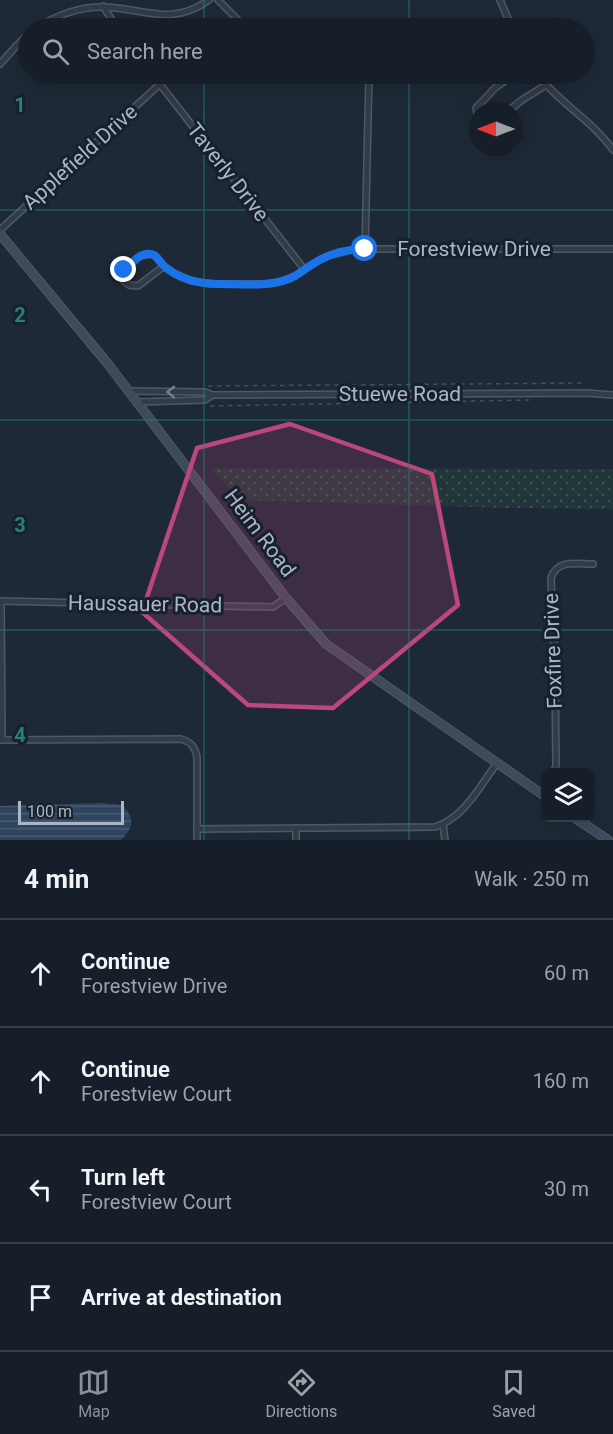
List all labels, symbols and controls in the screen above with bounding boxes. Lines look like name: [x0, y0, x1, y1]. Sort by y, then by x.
search box: [18, 18, 595, 84]
icon: search: [39, 35, 72, 68]
text: Search here: [87, 39, 203, 64]
text: 1: [14, 93, 26, 117]
street label: Applefield Drive: [18, 99, 142, 215]
north arrow: [469, 102, 523, 156]
street label: Taverly Drive: [182, 118, 274, 226]
route start: [351, 235, 377, 261]
street label: Forestview Drive: [397, 237, 551, 261]
route end: [110, 256, 136, 282]
text: 2: [14, 303, 26, 327]
street label: Stuewe Road: [339, 382, 461, 406]
one-way arrow: [166, 386, 175, 398]
street label: Heim Road: [219, 485, 301, 581]
text: 3: [14, 513, 26, 537]
street label: Haussauer Road: [68, 591, 222, 617]
street label: Foxfire Drive: [539, 593, 567, 709]
text: 4: [14, 723, 26, 747]
map controls: [541, 768, 595, 822]
button: layers: [541, 768, 595, 822]
scale bar: [18, 798, 124, 826]
text: 100 m: [27, 802, 72, 821]
text: 4 min: [24, 864, 89, 894]
text: Walk · 250 m: [474, 867, 589, 891]
text: Continue: [81, 949, 170, 974]
icon: ahead: [24, 957, 57, 990]
text: 60 m: [544, 961, 589, 985]
text: Forestview Drive: [81, 974, 227, 998]
text: Continue: [81, 1057, 170, 1082]
icon: ahead: [24, 1065, 57, 1098]
text: 160 m: [533, 1069, 589, 1093]
text: Forestview Court: [81, 1082, 232, 1106]
text: Turn left: [81, 1165, 165, 1190]
icon: left: [24, 1173, 57, 1206]
text: 30 m: [544, 1177, 589, 1201]
text: Forestview Court: [81, 1190, 232, 1214]
icon: arrive: [24, 1281, 57, 1314]
text: Arrive at destination: [81, 1285, 282, 1310]
tab: Map: [77, 1366, 110, 1421]
tab: Directions: [265, 1366, 337, 1421]
tab: Saved: [492, 1366, 536, 1421]

